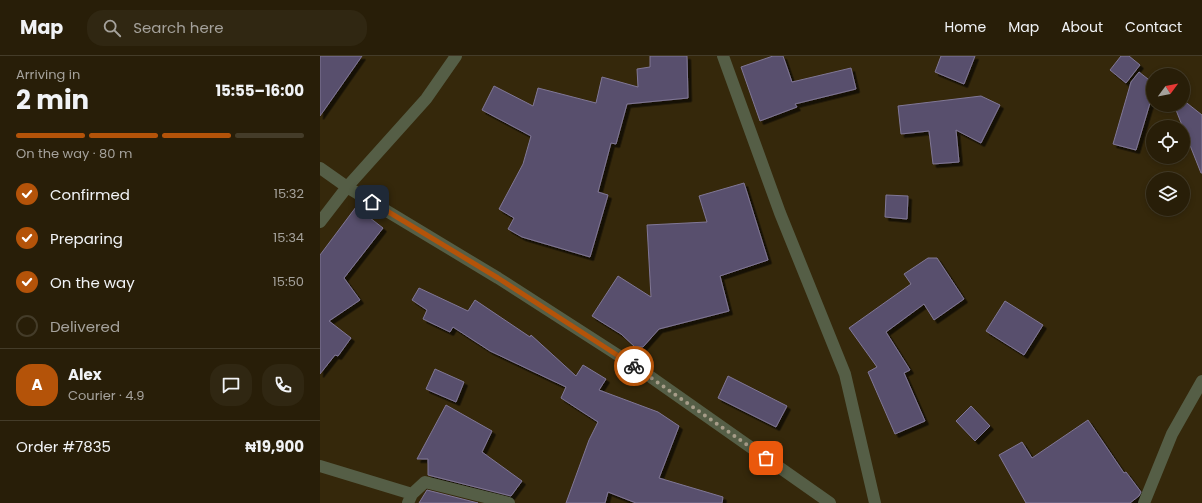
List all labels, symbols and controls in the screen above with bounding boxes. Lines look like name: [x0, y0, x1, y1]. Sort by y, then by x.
search box: [87, 10, 367, 46]
text: Map: [20, 14, 63, 41]
icon: search: [101, 17, 123, 39]
text: Search here: [133, 17, 224, 38]
text: Home: [944, 17, 986, 37]
text: Map: [1008, 17, 1039, 37]
text: About: [1061, 17, 1103, 37]
text: Contact: [1125, 17, 1182, 37]
text: Arriving in: [16, 65, 80, 84]
north arrow: [1146, 68, 1190, 112]
map controls: [1146, 68, 1190, 216]
text: 15:55–16:00: [215, 80, 304, 101]
text: 2 min: [16, 82, 89, 118]
button: locate: [1146, 120, 1190, 164]
text: On the way · 80 m: [16, 144, 132, 163]
button: layers: [1146, 172, 1190, 216]
icon: check: [16, 183, 38, 205]
text: Confirmed: [50, 184, 130, 205]
text: 15:32: [274, 184, 304, 203]
pin: [355, 185, 389, 219]
icon: home: [361, 191, 383, 213]
icon: check: [16, 227, 38, 249]
text: Preparing: [50, 228, 123, 249]
text: 15:34: [273, 228, 304, 247]
icon: check: [16, 271, 38, 293]
text: On the way: [50, 272, 135, 293]
text: 15:50: [273, 272, 304, 291]
text: Delivered: [50, 316, 120, 337]
courier: [614, 346, 654, 386]
icon: bike: [623, 355, 645, 377]
text: Alex: [68, 364, 102, 385]
button: chat: [210, 364, 252, 406]
button: phone: [262, 364, 304, 406]
text: A: [31, 374, 43, 395]
text: Courier · 4.9: [68, 386, 144, 405]
text: Order #7835: [16, 436, 111, 457]
text: ₦19,900: [245, 436, 304, 457]
pin: [749, 441, 783, 475]
icon: bag: [755, 447, 777, 469]

